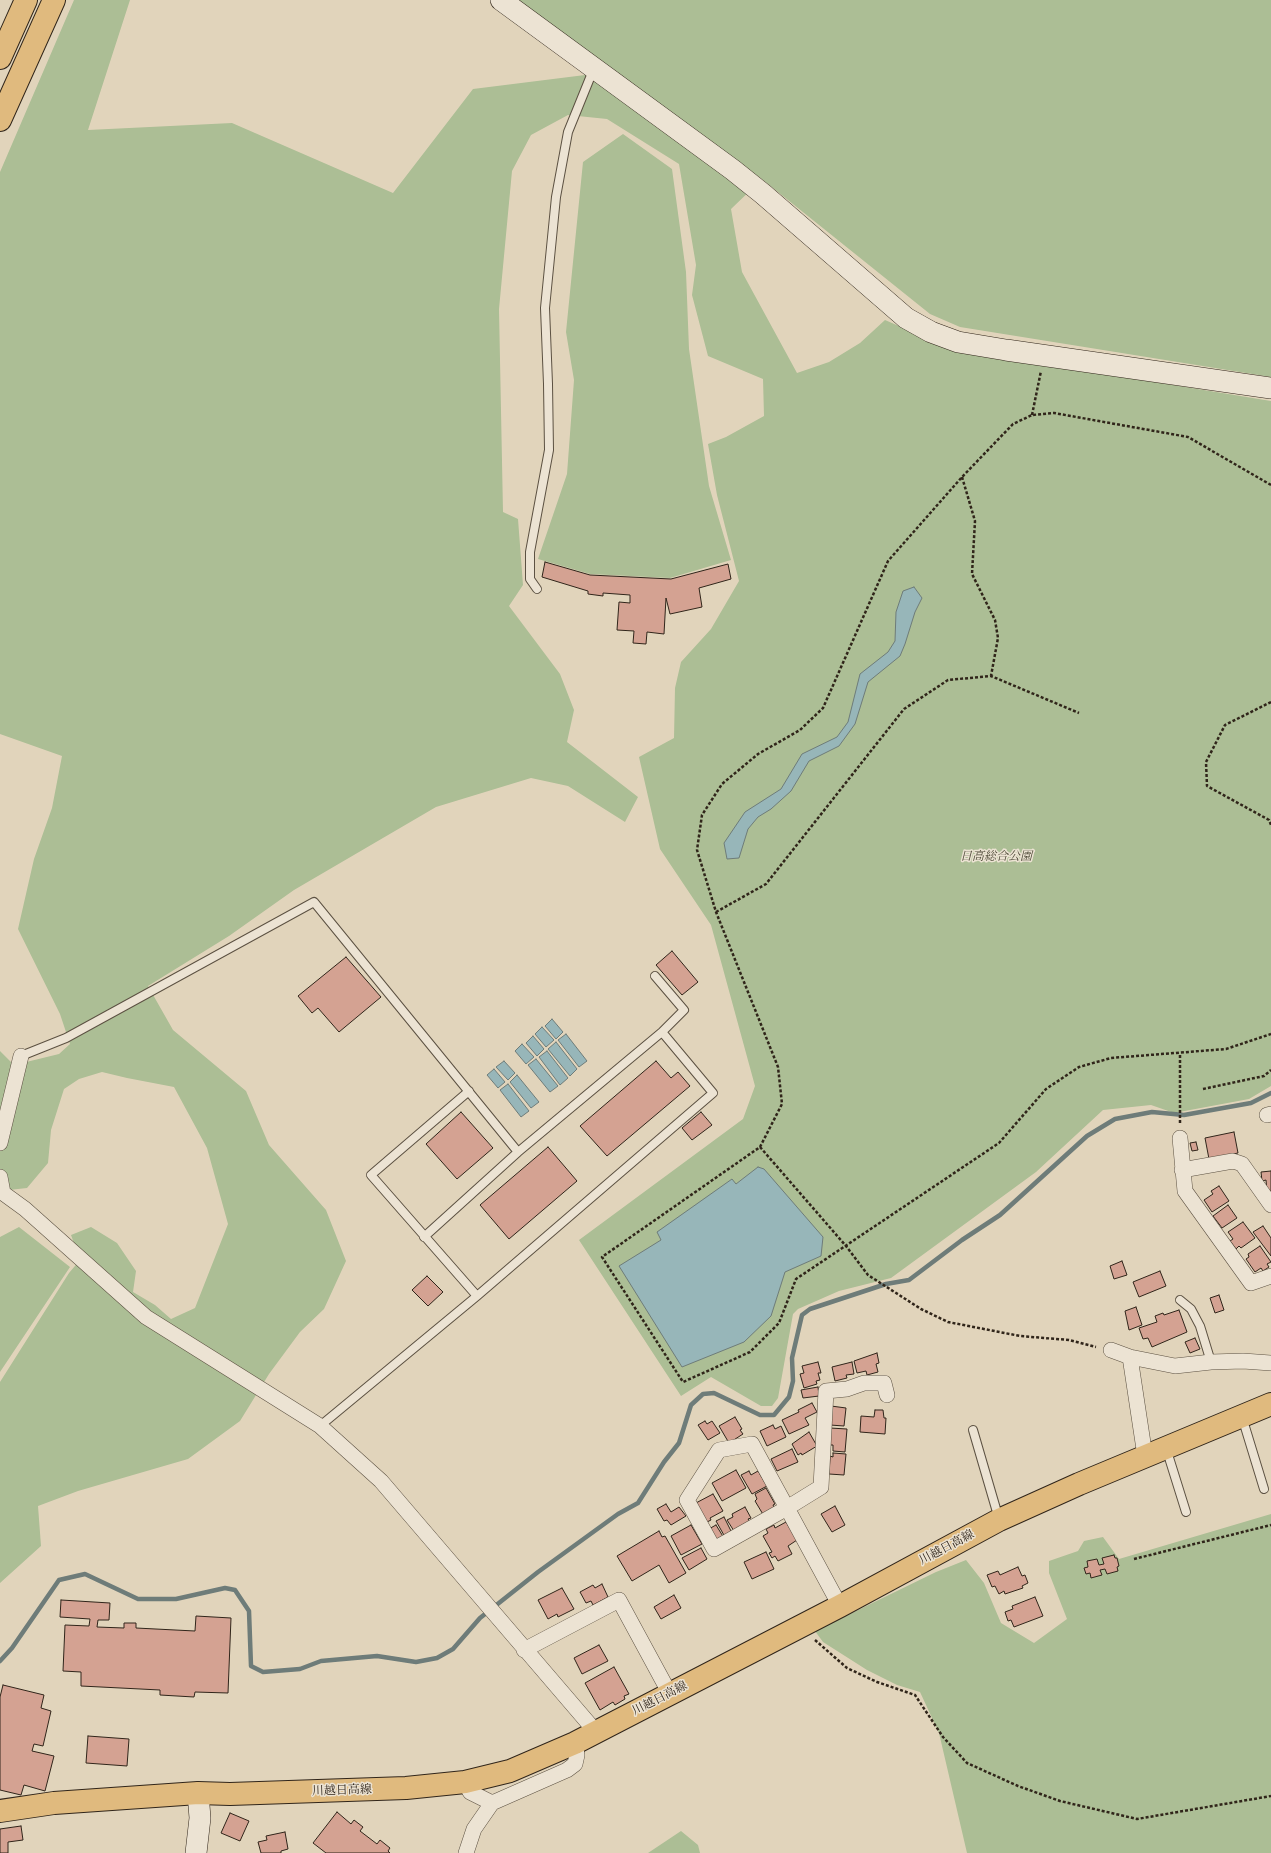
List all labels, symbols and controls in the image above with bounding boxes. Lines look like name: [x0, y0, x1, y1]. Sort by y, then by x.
park label: 日高総合公園: [960, 850, 1032, 864]
street label: 川越日高線: [917, 1528, 977, 1568]
street label: 川越日高線: [630, 1679, 690, 1719]
street label: 川越日高線: [312, 1783, 372, 1799]

